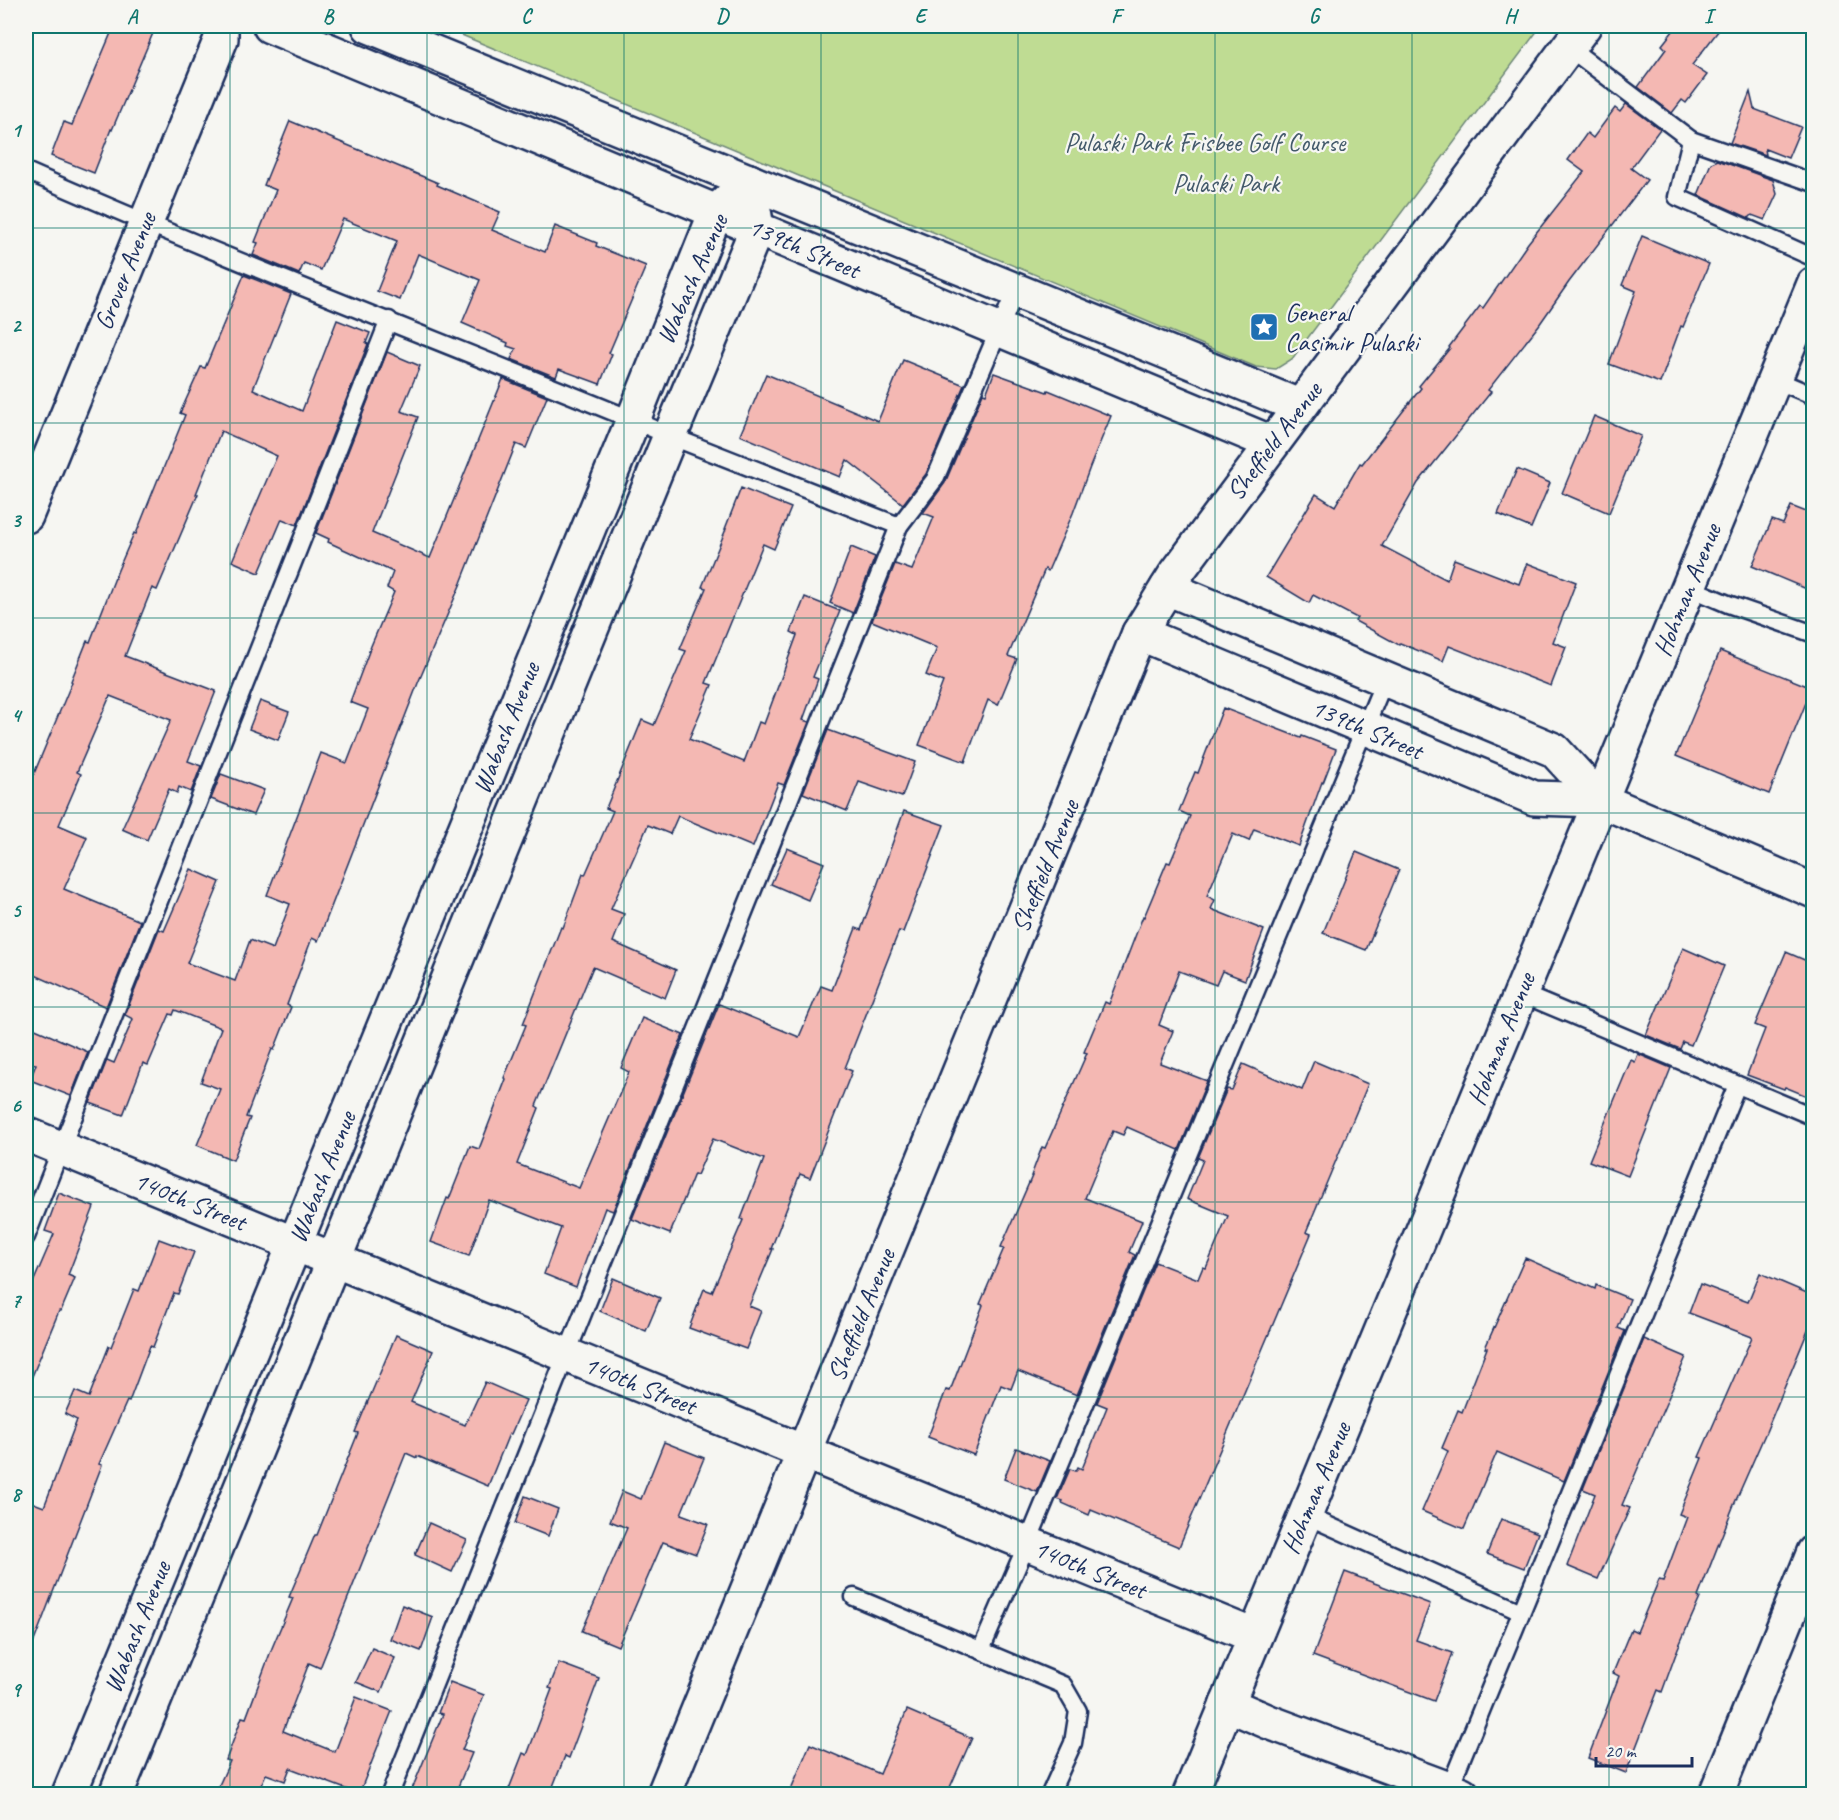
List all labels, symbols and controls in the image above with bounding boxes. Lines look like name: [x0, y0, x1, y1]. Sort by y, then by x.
text: A: [127, 4, 139, 29]
text: B: [323, 4, 335, 29]
text: C: [521, 4, 533, 29]
text: D: [716, 4, 730, 29]
text: E: [915, 4, 929, 29]
text: F: [1111, 4, 1125, 29]
text: G: [1309, 4, 1322, 29]
text: H: [1504, 4, 1519, 29]
text: I: [1704, 4, 1717, 29]
text: 1: [12, 118, 23, 143]
park label: Pulaski Park Frisbee Golf Course: [1065, 126, 1347, 159]
park label: Pulaski Park: [1173, 167, 1281, 200]
street label: Grover Avenue: [87, 206, 164, 335]
street label: Wabash Avenue: [649, 208, 736, 349]
street label: 139th Street: [743, 210, 867, 287]
place label: General Casimir Pulaski: [1285, 296, 1421, 359]
place icon: General Casimir Pulaski: [1248, 311, 1280, 343]
text: 2: [12, 313, 23, 338]
street label: Sheffield Avenue: [1219, 374, 1330, 507]
text: 3: [12, 508, 23, 533]
street label: Hohman Avenue: [1645, 518, 1729, 661]
street label: Wabash Avenue: [465, 656, 548, 798]
street label: 139th Street: [1306, 691, 1430, 768]
text: 4: [12, 703, 24, 728]
street label: Sheffield Avenue: [1004, 794, 1087, 937]
text: 5: [12, 898, 23, 923]
street label: Hohman Avenue: [1459, 967, 1543, 1110]
text: 6: [11, 1093, 22, 1118]
street label: Wabash Avenue: [281, 1105, 364, 1247]
street label: 140th Street: [129, 1164, 253, 1239]
street label: Sheffield Avenue: [820, 1243, 903, 1386]
text: 7: [12, 1288, 23, 1313]
street label: 140th Street: [579, 1348, 703, 1423]
street label: Hohman Avenue: [1273, 1416, 1359, 1559]
text: 8: [12, 1482, 24, 1507]
street label: 140th Street: [1029, 1532, 1153, 1607]
street label: Wabash Avenue: [96, 1555, 179, 1697]
text: 9: [12, 1677, 23, 1702]
scale bar: [1596, 1730, 1692, 1768]
text: 20 m: [1605, 1740, 1638, 1762]

